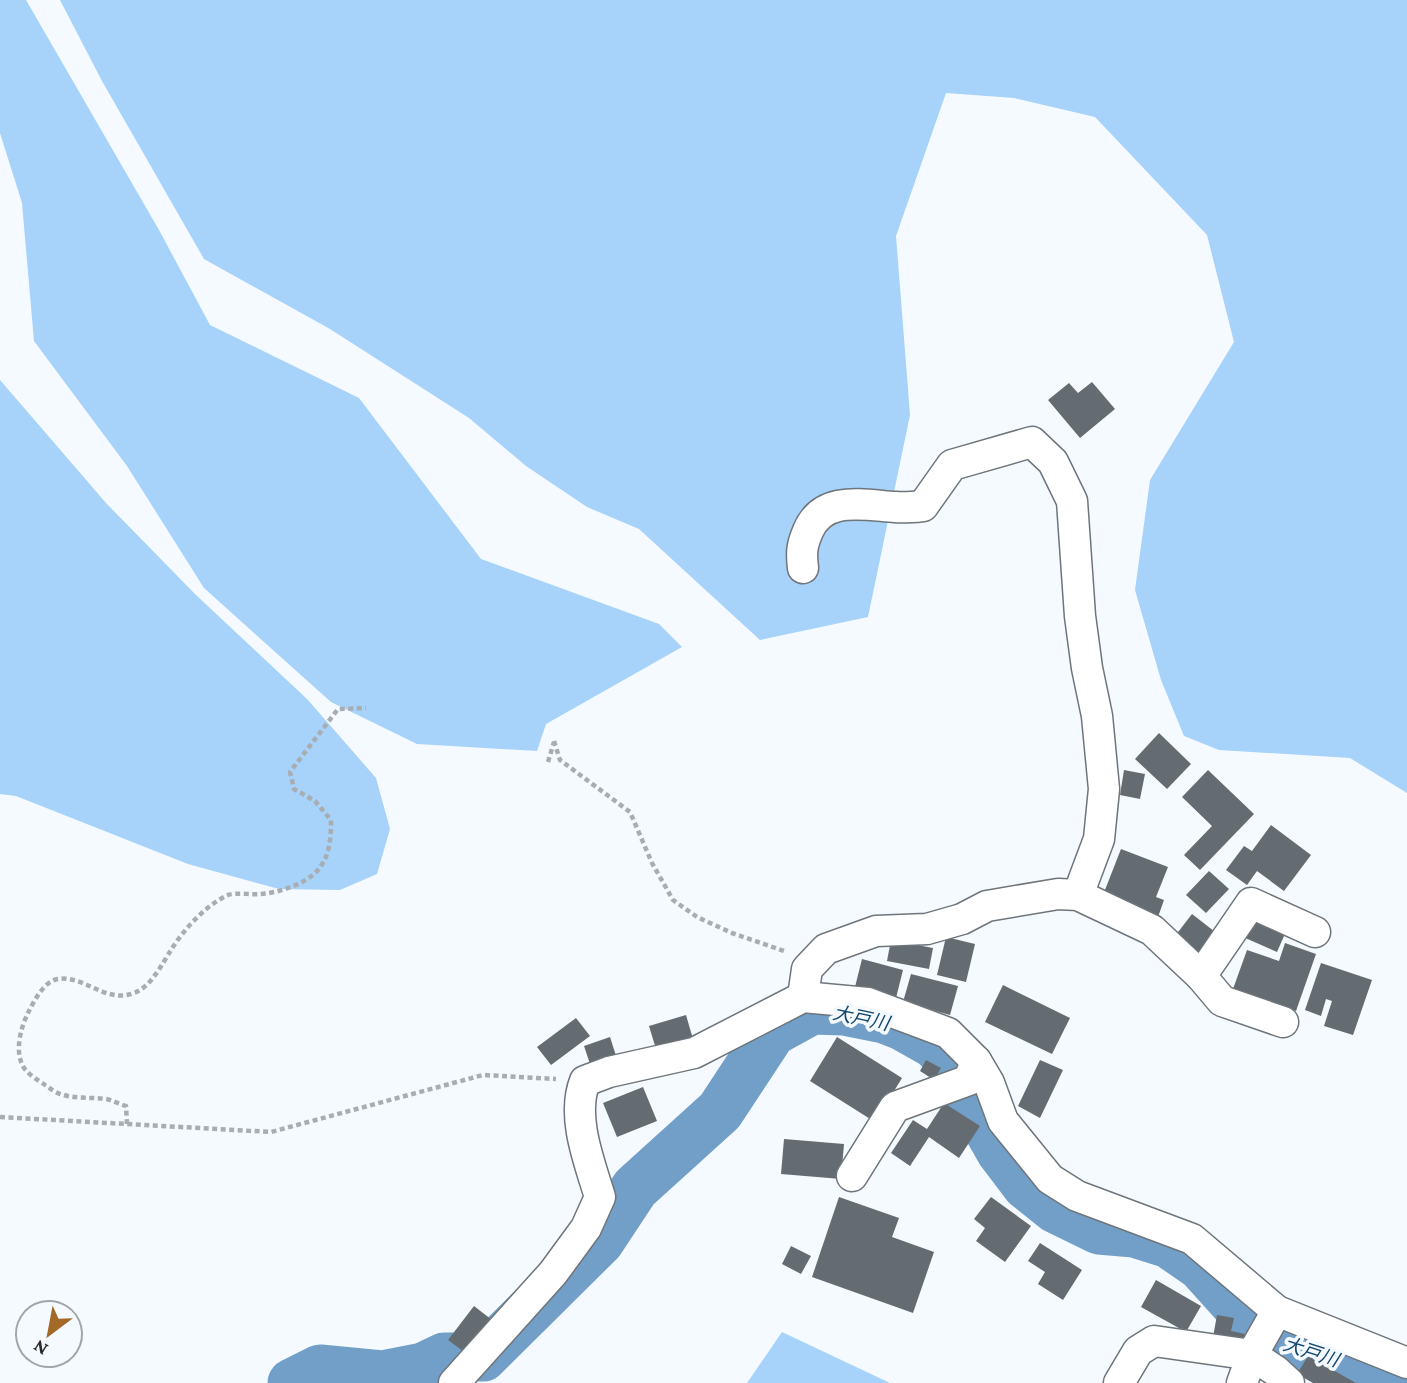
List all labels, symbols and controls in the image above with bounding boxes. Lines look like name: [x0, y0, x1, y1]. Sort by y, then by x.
water label: 大戸川: [831, 1002, 893, 1035]
north arrow: [14, 1299, 84, 1369]
water label: 大戸川: [1281, 1333, 1343, 1371]
text: N: [29, 1336, 51, 1360]

